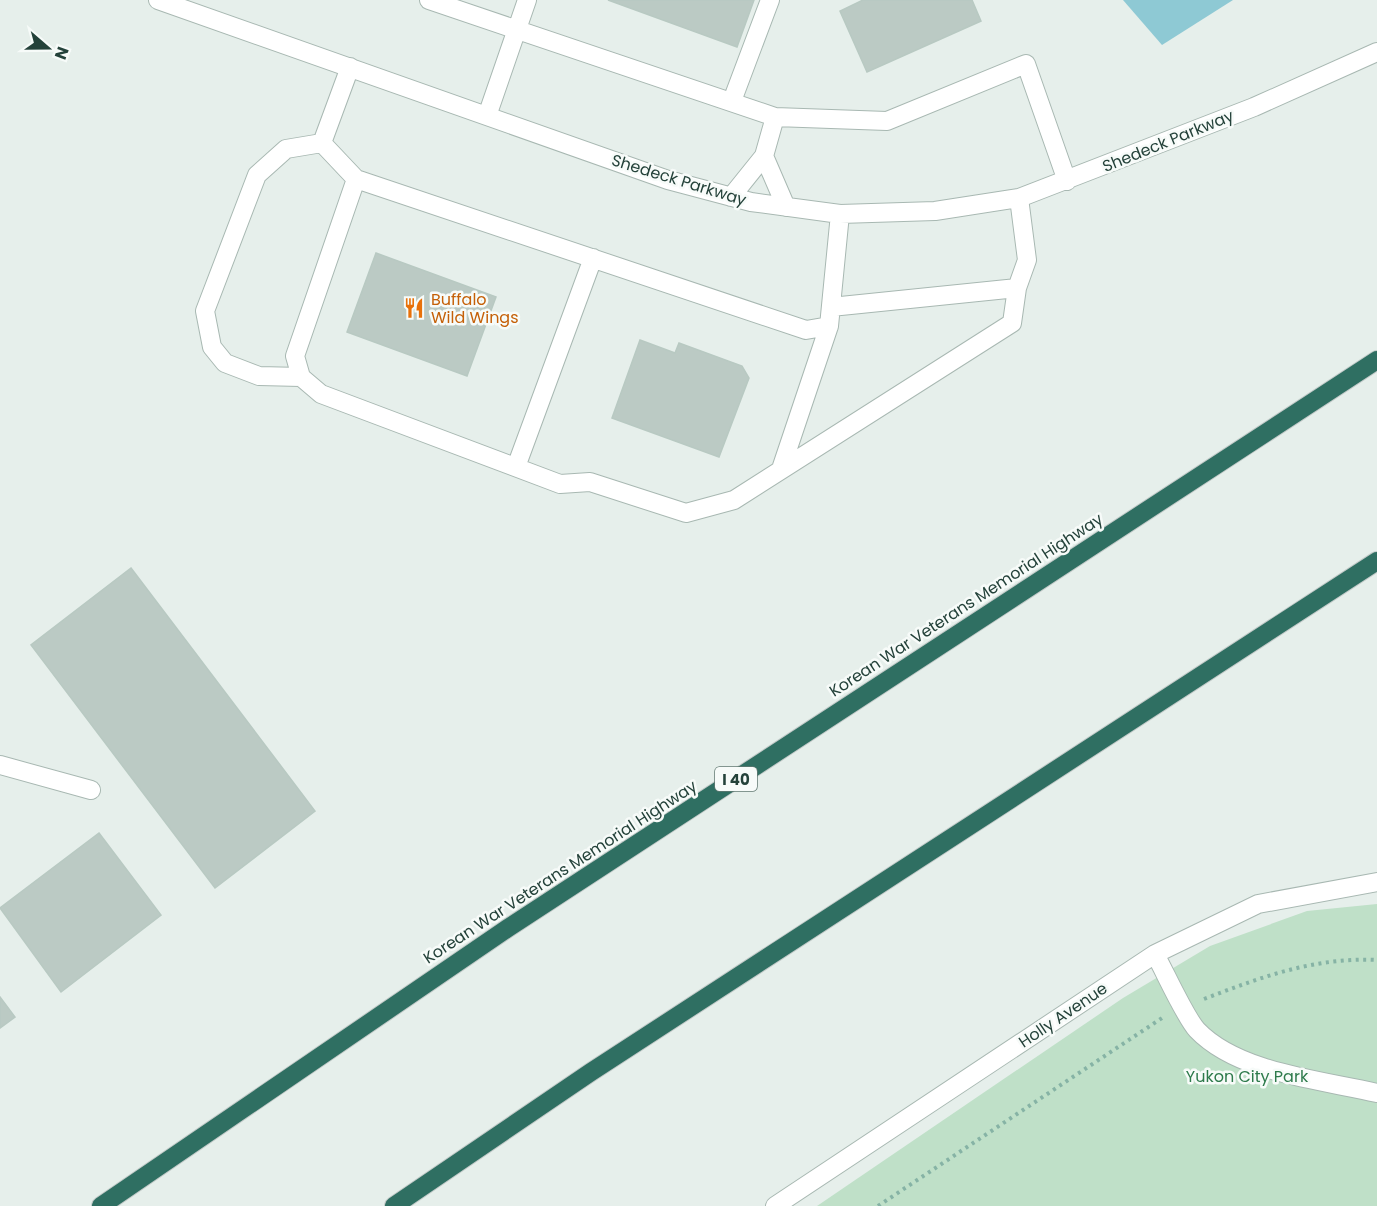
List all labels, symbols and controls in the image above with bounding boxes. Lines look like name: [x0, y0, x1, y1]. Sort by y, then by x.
north arrow: [18, 18, 78, 78]
text: N: [49, 43, 74, 63]
street label: Shedeck Parkway: [1099, 104, 1237, 178]
street label: Shedeck Parkway: [609, 149, 749, 211]
place label: Buffalo Wild Wings: [431, 288, 519, 329]
restaurant icon: Buffalo Wild Wings: [402, 296, 426, 320]
street label: Korean War Veterans Memorial Highway: [825, 508, 1107, 702]
road number: I 40: [715, 767, 757, 791]
street label: Korean War Veterans Memorial Highway: [419, 775, 701, 969]
street label: Holly Avenue: [1014, 977, 1112, 1053]
park label: Yukon City Park: [1186, 1065, 1309, 1088]

